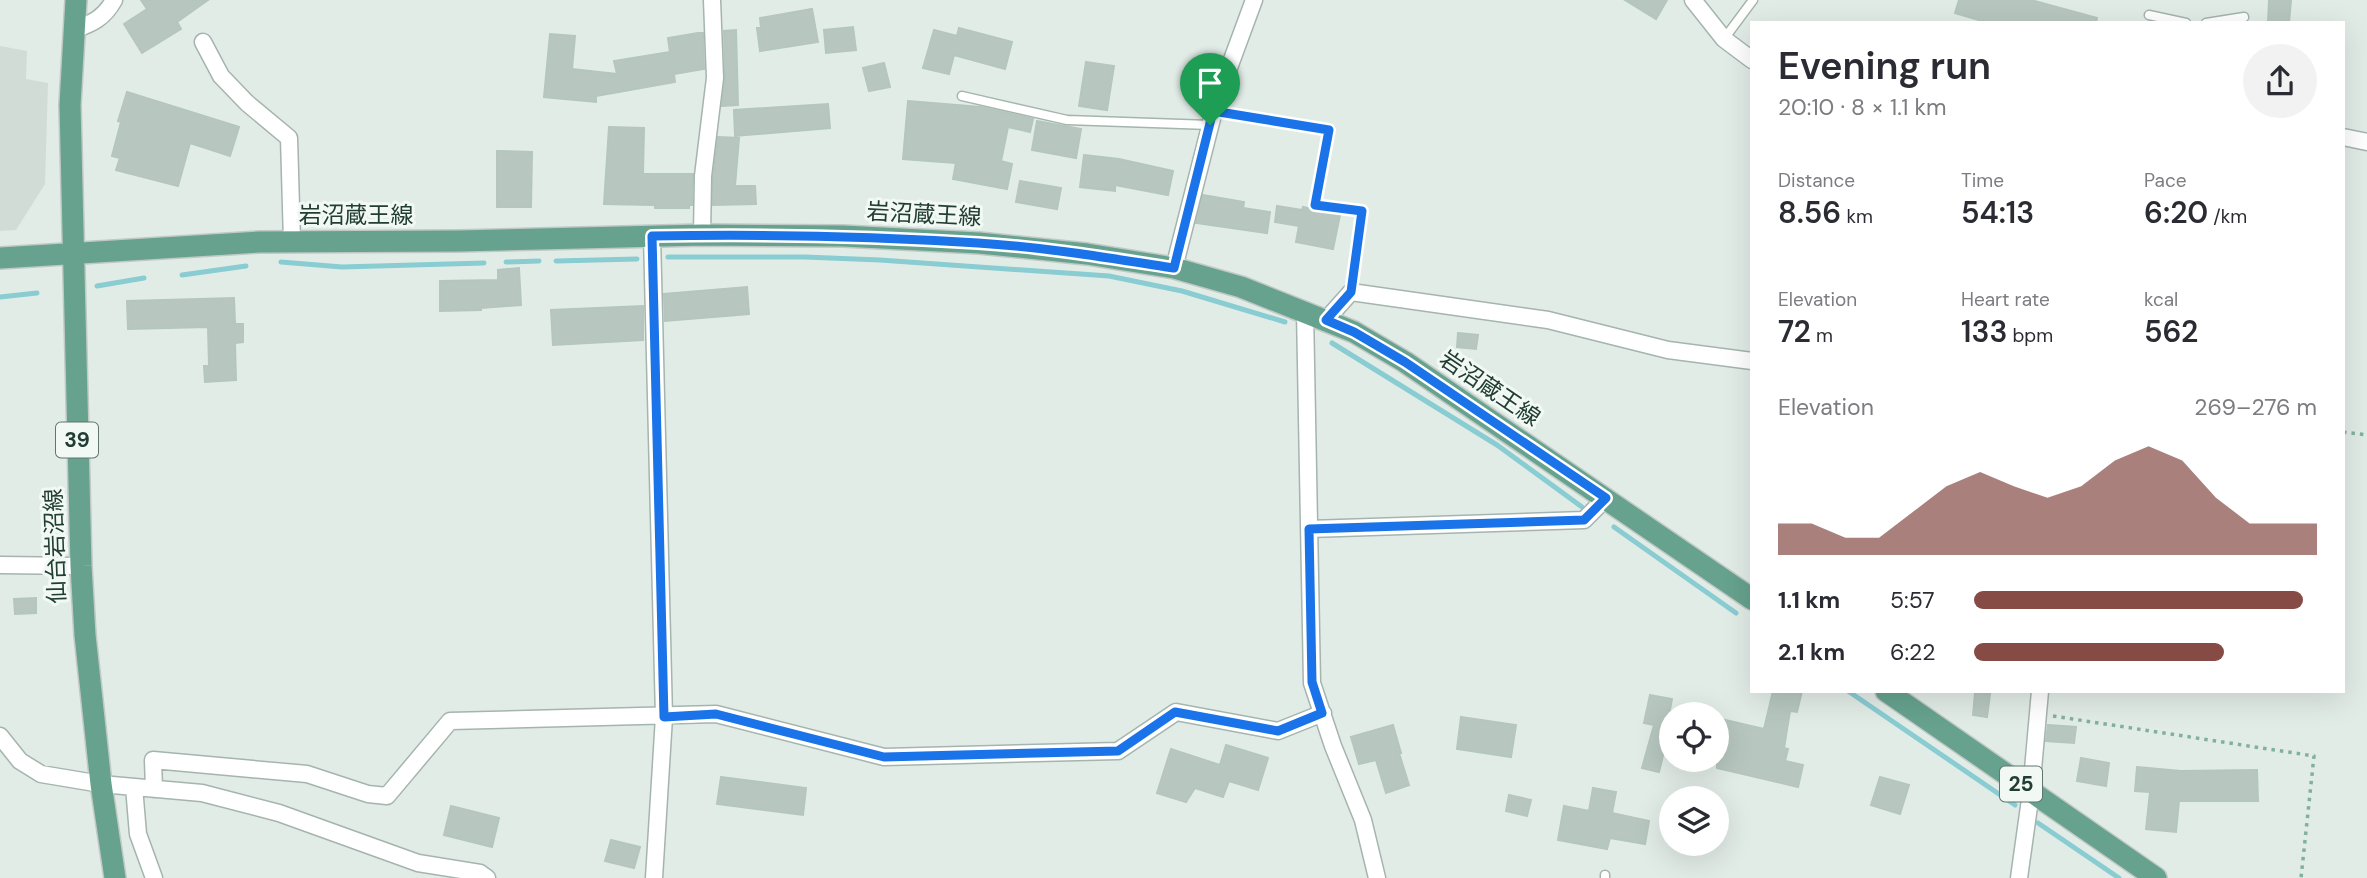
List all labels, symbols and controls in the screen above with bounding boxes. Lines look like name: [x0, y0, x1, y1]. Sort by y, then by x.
text: Evening run: [1778, 41, 1991, 91]
button: share: [2243, 44, 2317, 118]
pin: [1180, 53, 1240, 125]
icon: arrive: [1191, 64, 1229, 102]
text: 20:10 · 8 × 1.1 km: [1778, 92, 1947, 122]
text: Distance: [1778, 168, 1855, 193]
text: Time: [1961, 168, 2004, 193]
text: Pace: [2144, 168, 2187, 193]
text: 8.56: [1778, 193, 1841, 232]
text: 54:13: [1961, 193, 2034, 232]
text: 6:20: [2144, 193, 2208, 232]
street label: 岩沼蔵王線: [866, 196, 982, 232]
street label: 岩沼蔵王線: [299, 200, 414, 230]
text: km: [1841, 204, 1873, 229]
text: /km: [2208, 204, 2247, 229]
text: Elevation: [1778, 287, 1857, 312]
text: Heart rate: [1961, 287, 2050, 312]
text: kcal: [2144, 287, 2178, 312]
text: 72: [1778, 312, 1811, 351]
text: 133: [1961, 312, 2007, 351]
text: 562: [2144, 312, 2198, 351]
text: m: [1811, 323, 1833, 348]
text: bpm: [2007, 323, 2053, 348]
street label: 岩沼蔵王線: [1434, 343, 1546, 433]
text: Elevation: [1778, 392, 1874, 422]
text: 269–276 m: [2194, 392, 2317, 422]
road number: 39: [56, 422, 98, 458]
street label: 仙台岩沼線: [38, 488, 72, 604]
text: 1.1 km: [1778, 585, 1840, 615]
text: 5:57: [1890, 585, 1935, 615]
text: 2.1 km: [1778, 637, 1845, 667]
text: 6:22: [1890, 637, 1936, 667]
map controls: [1659, 702, 1729, 856]
button: locate: [1659, 702, 1729, 772]
road number: 25: [2000, 766, 2042, 802]
button: layers: [1659, 786, 1729, 856]

